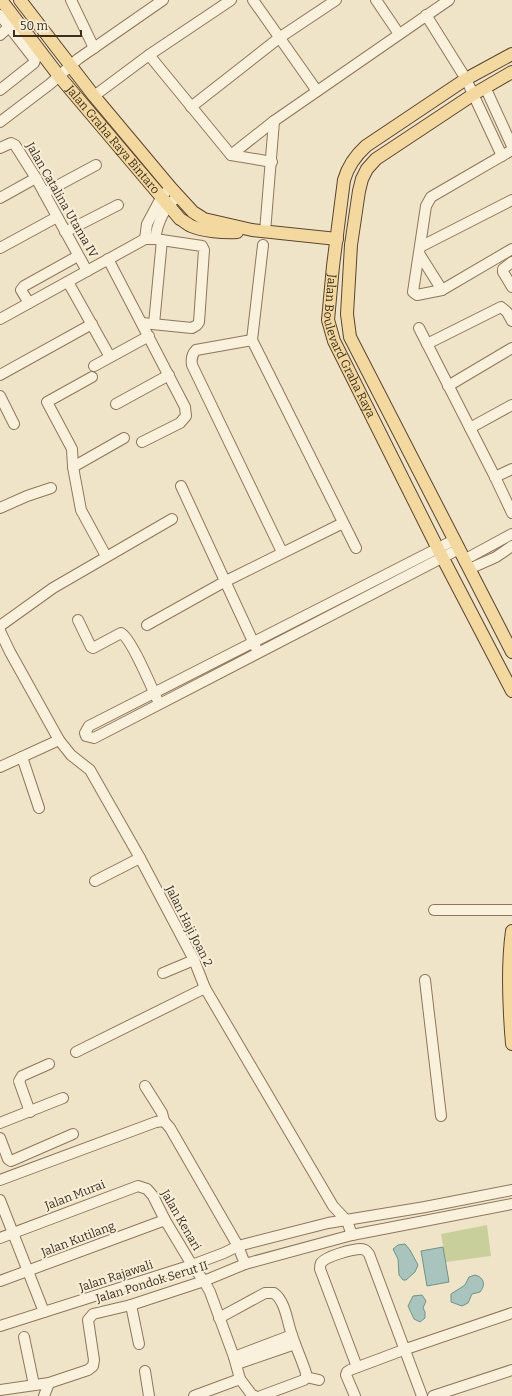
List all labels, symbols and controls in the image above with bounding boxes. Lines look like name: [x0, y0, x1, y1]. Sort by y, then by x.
scale bar: [14, 12, 81, 38]
text: 50 m: [20, 19, 49, 33]
street label: Jalan Graha Raya Bintaro: [62, 82, 163, 197]
street label: Jalan Catalina Utama IV: [23, 139, 101, 261]
street label: Jalan Boulevard Graha Raya: [321, 273, 378, 420]
street label: Jalan Haji Joan 2: [162, 882, 215, 969]
street label: Jalan Murai: [42, 1177, 107, 1213]
street label: Jalan Kenari: [158, 1186, 204, 1253]
street label: Jalan Kutilang: [38, 1218, 117, 1260]
street label: Jalan Rajawali: [76, 1257, 155, 1295]
street label: Jalan Pondok Serut II: [93, 1258, 210, 1306]

